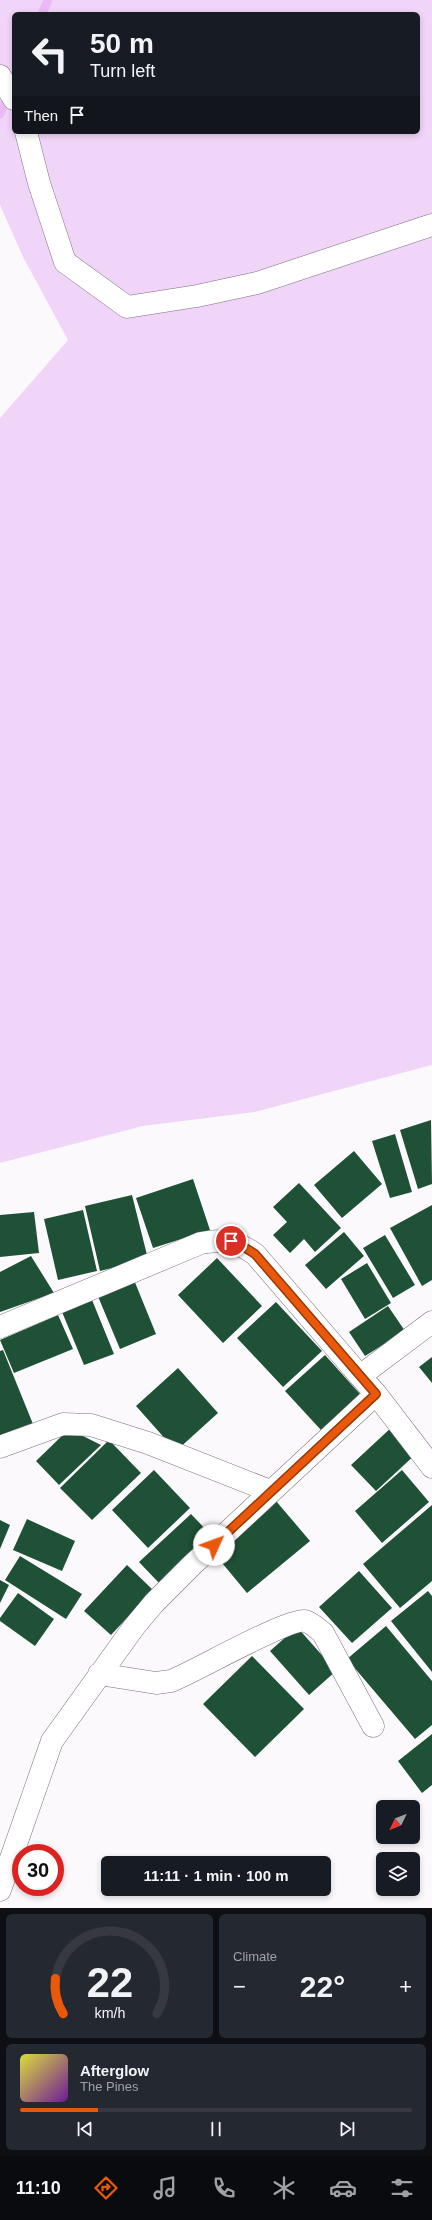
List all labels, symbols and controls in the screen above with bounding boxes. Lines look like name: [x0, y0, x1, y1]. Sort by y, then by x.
icon: left: [24, 28, 76, 80]
text: 50 m: [90, 28, 154, 59]
text: Turn left: [90, 61, 155, 81]
icon: arrive: [66, 104, 88, 126]
text: Then: [24, 107, 58, 124]
pin: [214, 1224, 248, 1258]
icon: arrive: [220, 1230, 242, 1252]
position arrow: [193, 1524, 235, 1566]
north arrow: [376, 1800, 420, 1844]
map controls: [376, 1800, 420, 1896]
speed limit sign: 30: [12, 1844, 64, 1896]
button: layers: [376, 1852, 420, 1896]
text: 11:11 · 1 min · 100 m: [143, 1867, 289, 1884]
text: Climate: [233, 1949, 277, 1964]
text: 22: [86, 1959, 133, 2006]
text: 22°: [300, 1970, 345, 2003]
text: −: [233, 1974, 246, 1999]
text: +: [399, 1974, 412, 1999]
text: km/h: [94, 2005, 125, 2021]
text: Afterglow: [80, 2062, 149, 2079]
text: The Pines: [80, 2079, 139, 2094]
icon: previous: [74, 2118, 96, 2140]
icon: pause: [205, 2118, 227, 2140]
icon: next: [336, 2118, 358, 2140]
icon: directions: [92, 2174, 120, 2202]
icon: music: [151, 2174, 179, 2202]
icon: phone: [210, 2174, 238, 2202]
icon: climate: [270, 2174, 298, 2202]
icon: car: [329, 2174, 357, 2202]
icon: filters: [388, 2174, 416, 2202]
text: 11:10: [16, 2178, 61, 2198]

